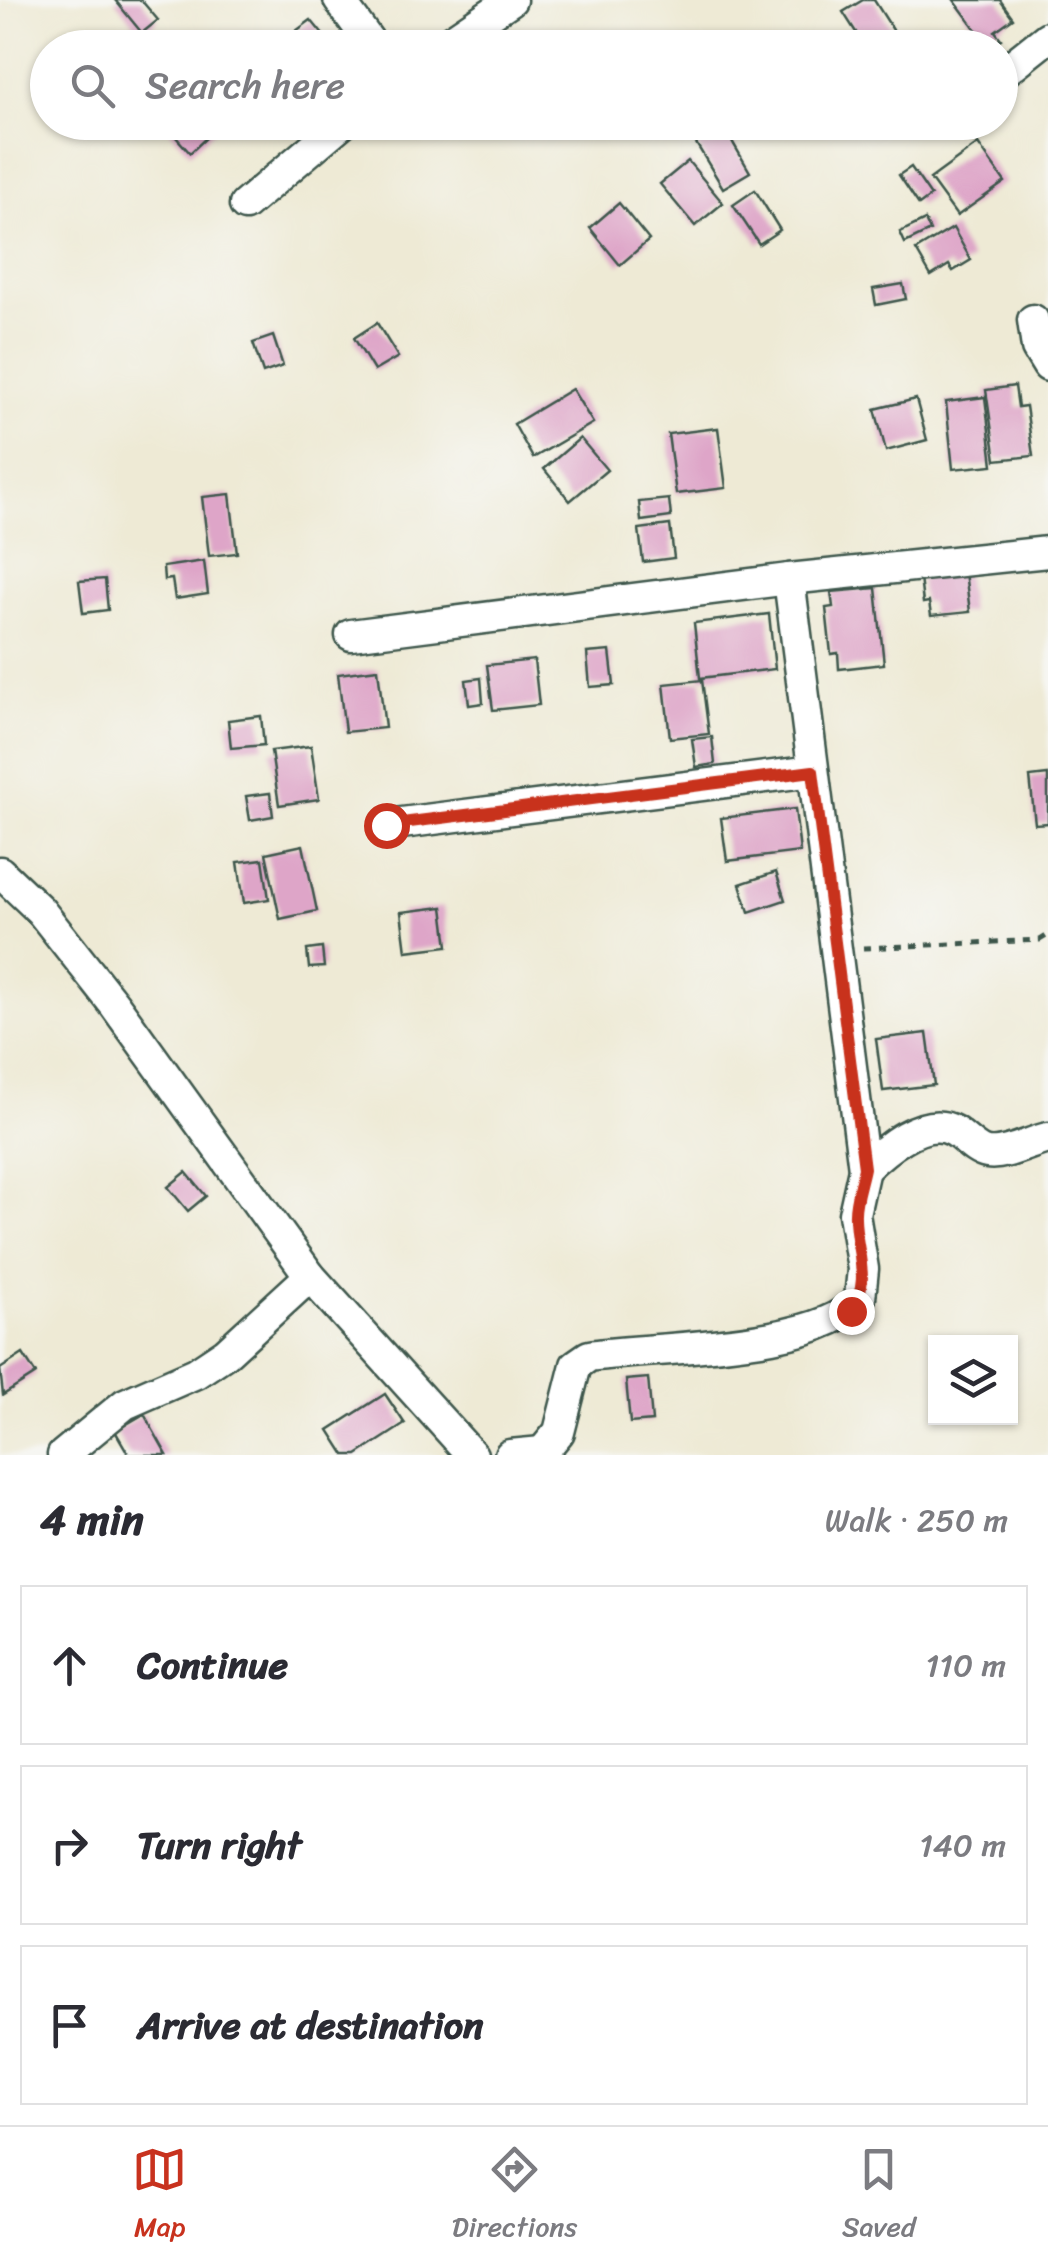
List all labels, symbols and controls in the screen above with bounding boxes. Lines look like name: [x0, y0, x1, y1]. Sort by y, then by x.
search box: [30, 30, 1018, 140]
text: Search here: [145, 52, 345, 119]
icon: search: [65, 58, 120, 113]
route start: [364, 803, 410, 849]
route end: [829, 1289, 875, 1335]
map controls: [928, 1335, 1018, 1425]
button: layers: [928, 1335, 1018, 1425]
text: 4 min: [40, 1483, 144, 1557]
text: Walk · 250 m: [825, 1492, 1008, 1549]
text: Continue: [137, 1632, 288, 1699]
text: 110 m: [925, 1637, 1006, 1694]
icon: ahead: [42, 1638, 97, 1693]
text: Turn right: [137, 1812, 302, 1879]
text: 140 m: [919, 1817, 1006, 1874]
icon: right: [42, 1818, 97, 1873]
text: Arrive at destination: [137, 1992, 484, 2059]
icon: arrive: [42, 1998, 97, 2053]
tab: Map: [132, 2142, 187, 2251]
tab: Directions: [452, 2142, 577, 2251]
tab: Saved: [842, 2142, 916, 2251]

